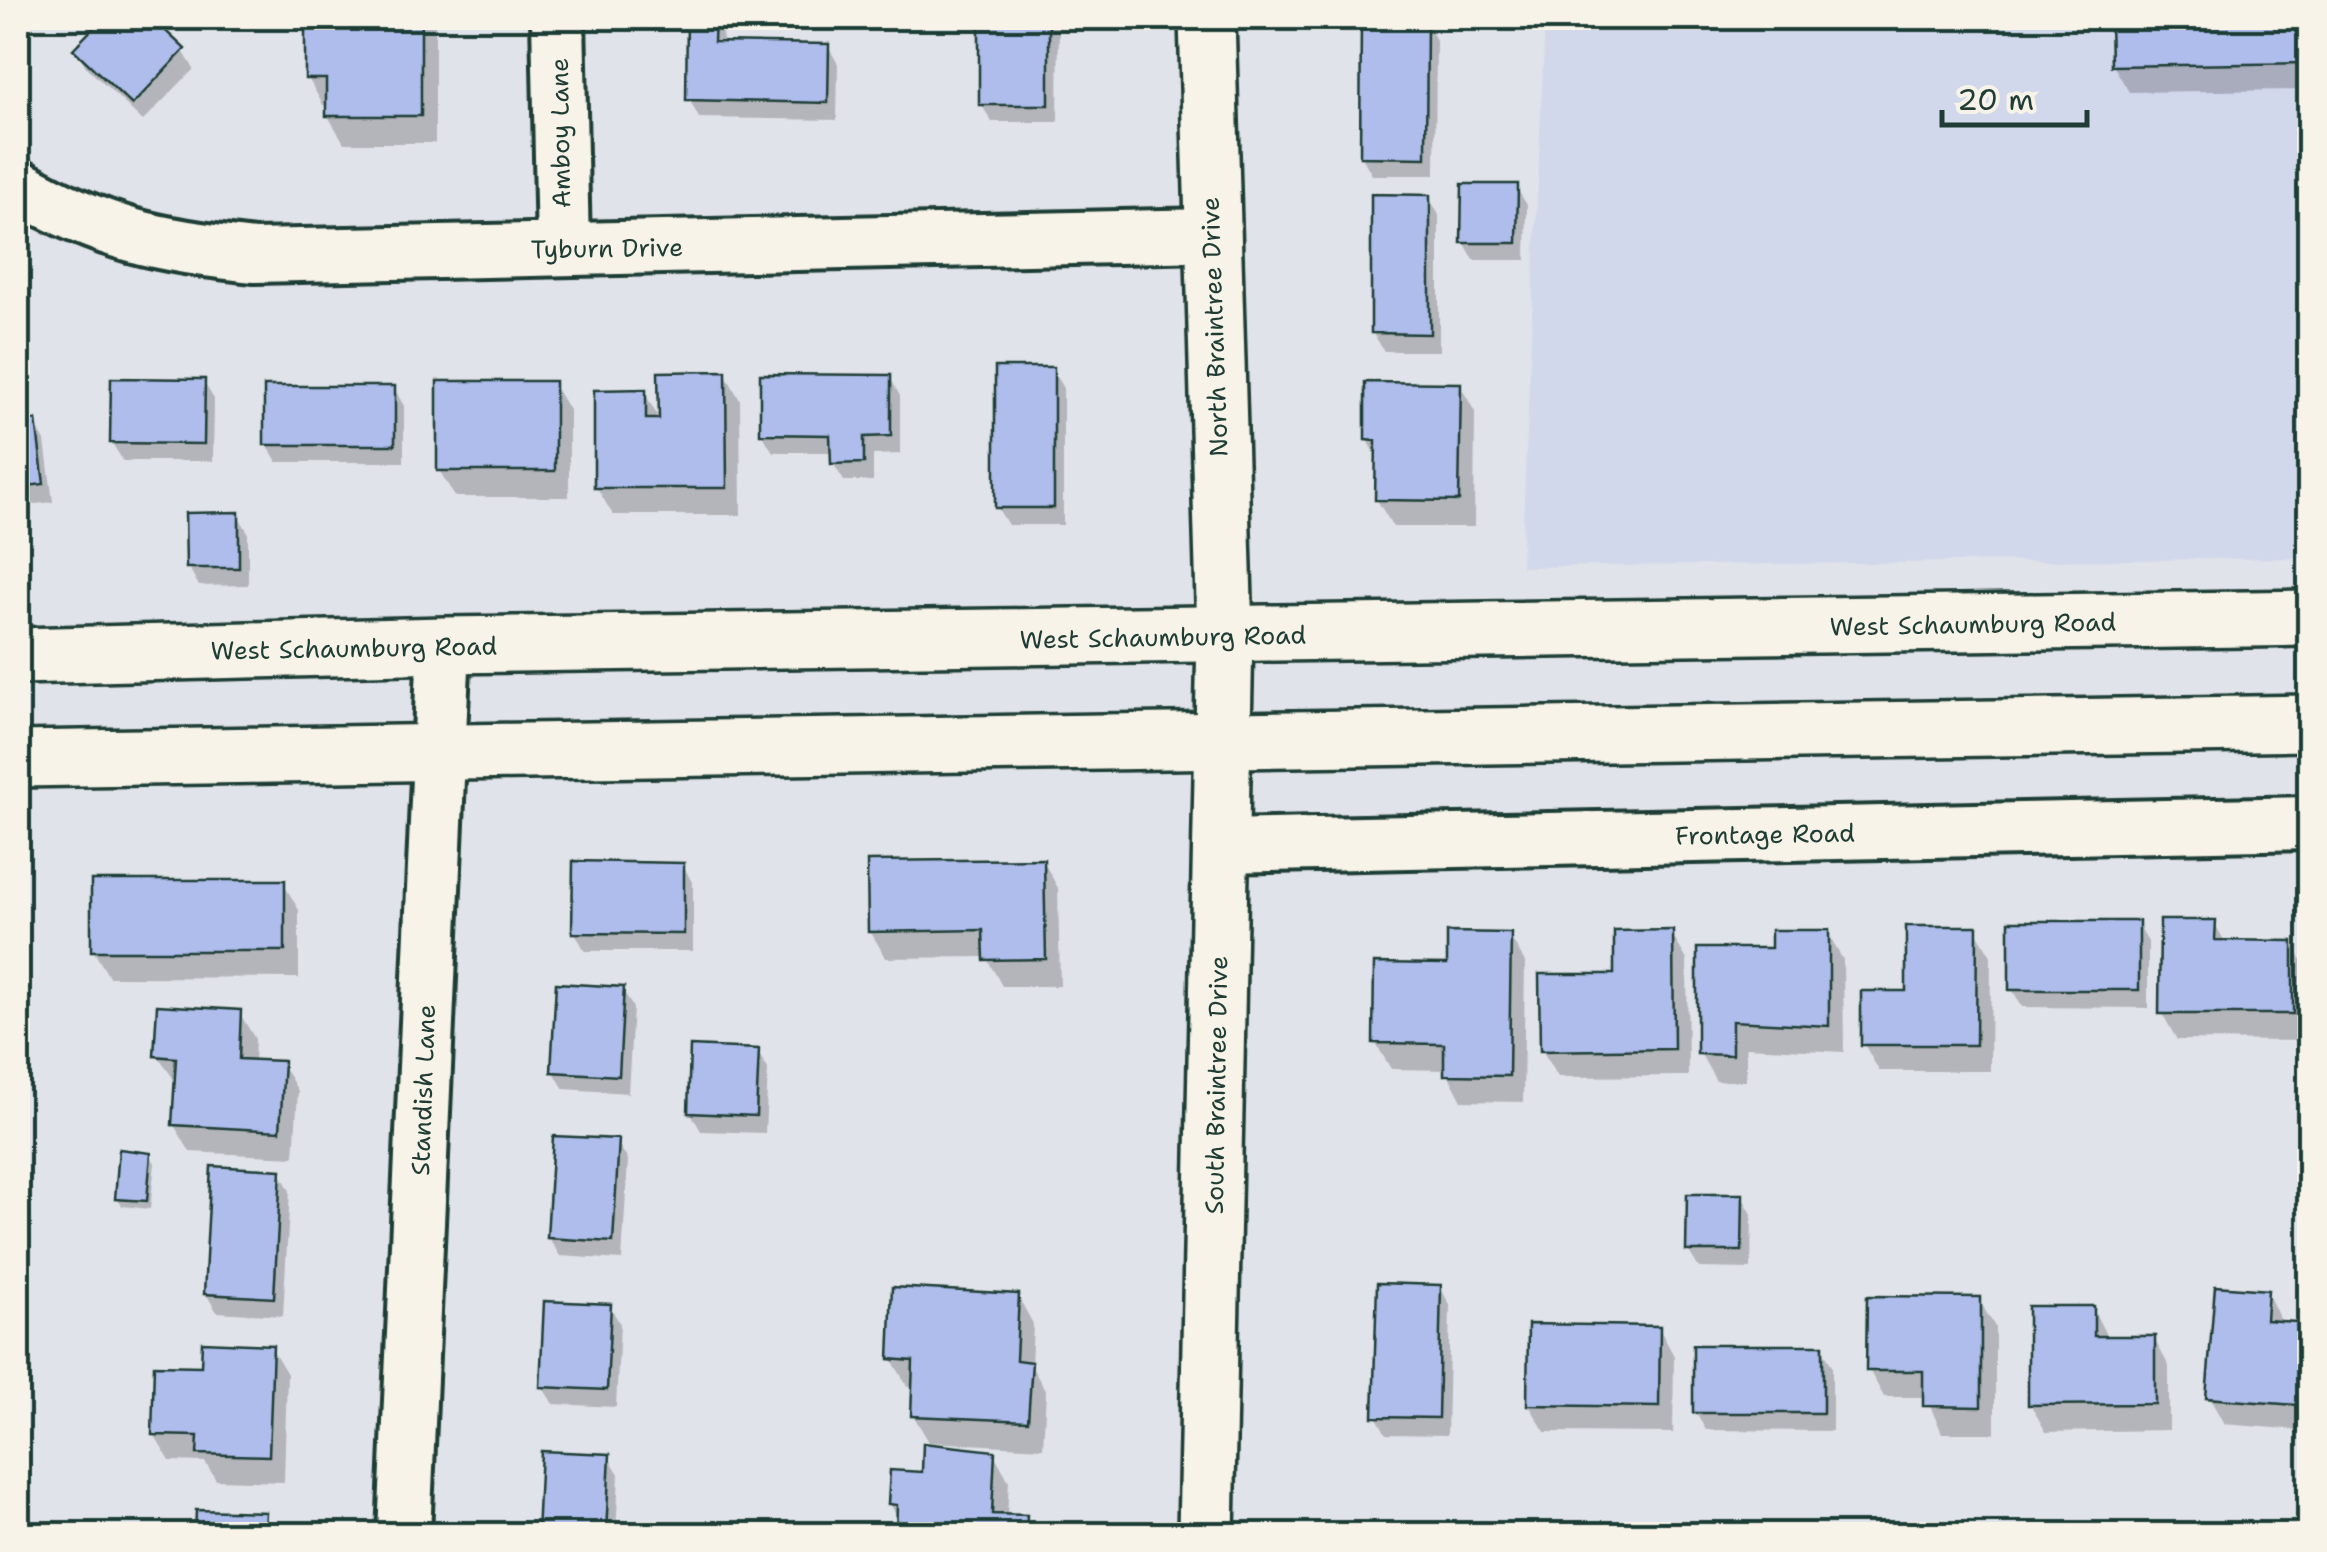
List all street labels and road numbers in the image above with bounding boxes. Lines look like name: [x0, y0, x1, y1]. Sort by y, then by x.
street label: Amboy Lane: [542, 57, 578, 209]
street label: North Braintree Drive: [1192, 196, 1236, 458]
street label: Tyburn Drive: [530, 230, 684, 266]
street label: West Schaumburg Road: [1829, 604, 2117, 643]
street label: West Schaumburg Road: [1019, 617, 1307, 656]
street label: West Schaumburg Road: [210, 628, 498, 667]
street label: Frontage Road: [1675, 815, 1855, 853]
street label: South Braintree Drive: [1197, 955, 1235, 1215]
street label: Standish Lane: [403, 1004, 443, 1176]

